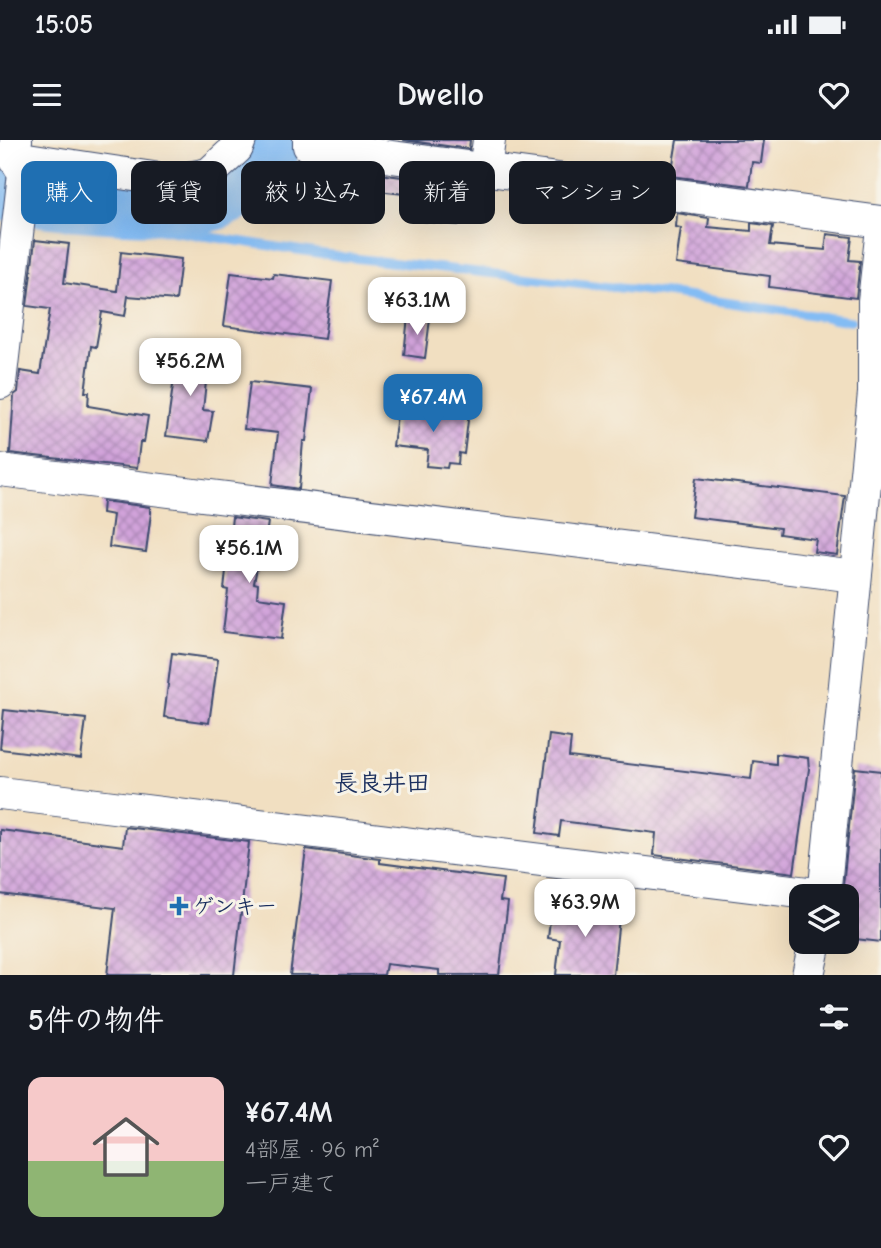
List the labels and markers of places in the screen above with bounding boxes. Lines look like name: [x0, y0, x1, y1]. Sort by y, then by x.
pin: ¥63.1M: [360, 278, 474, 337]
pin: ¥56.2M: [133, 338, 247, 398]
pin: ¥67.4M: [376, 374, 490, 434]
pin: ¥56.1M: [192, 526, 306, 585]
pin: ¥63.9M: [528, 880, 642, 939]
place label: ゲンキー: [193, 894, 277, 918]
marker: ゲンキー: [171, 898, 187, 914]

